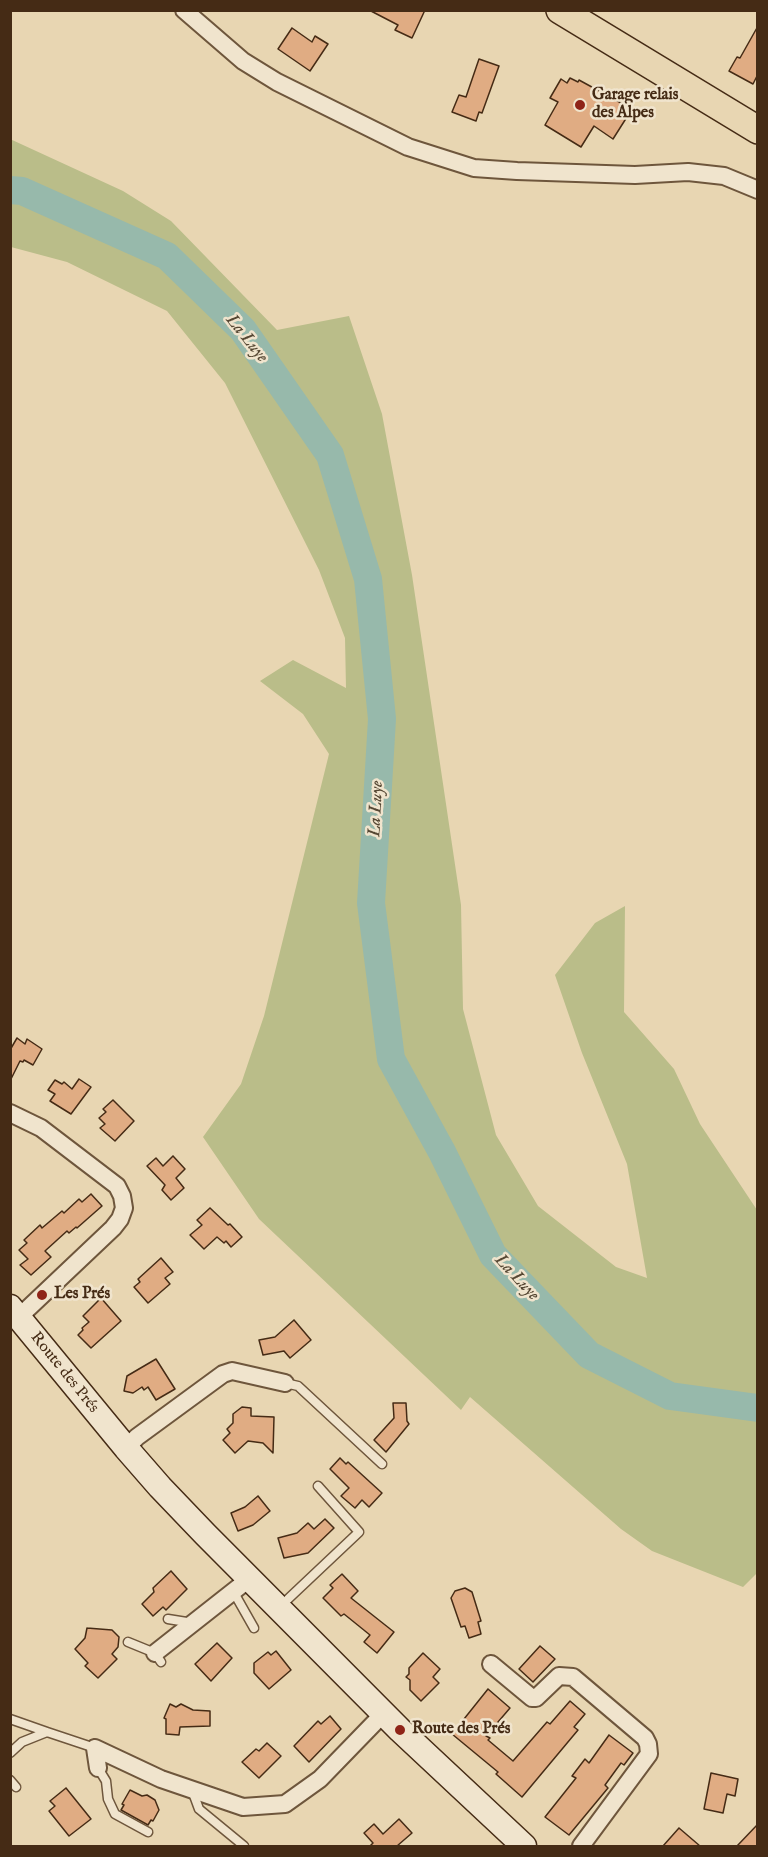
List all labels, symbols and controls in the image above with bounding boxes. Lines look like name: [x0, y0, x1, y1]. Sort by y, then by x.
place label: Garage relais des Alpes: [592, 86, 678, 124]
marker: Garage relais des Alpes: [573, 98, 587, 112]
water label: La Luye: [220, 310, 272, 368]
water label: La Luye: [365, 780, 389, 838]
water label: La Luye: [489, 1250, 543, 1306]
place label: Les Prés: [54, 1285, 110, 1305]
marker: Les Prés: [35, 1288, 49, 1302]
street label: Route des Prés: [26, 1329, 102, 1417]
place label: Route des Prés: [412, 1720, 510, 1740]
marker: Route des Prés: [393, 1723, 407, 1737]

